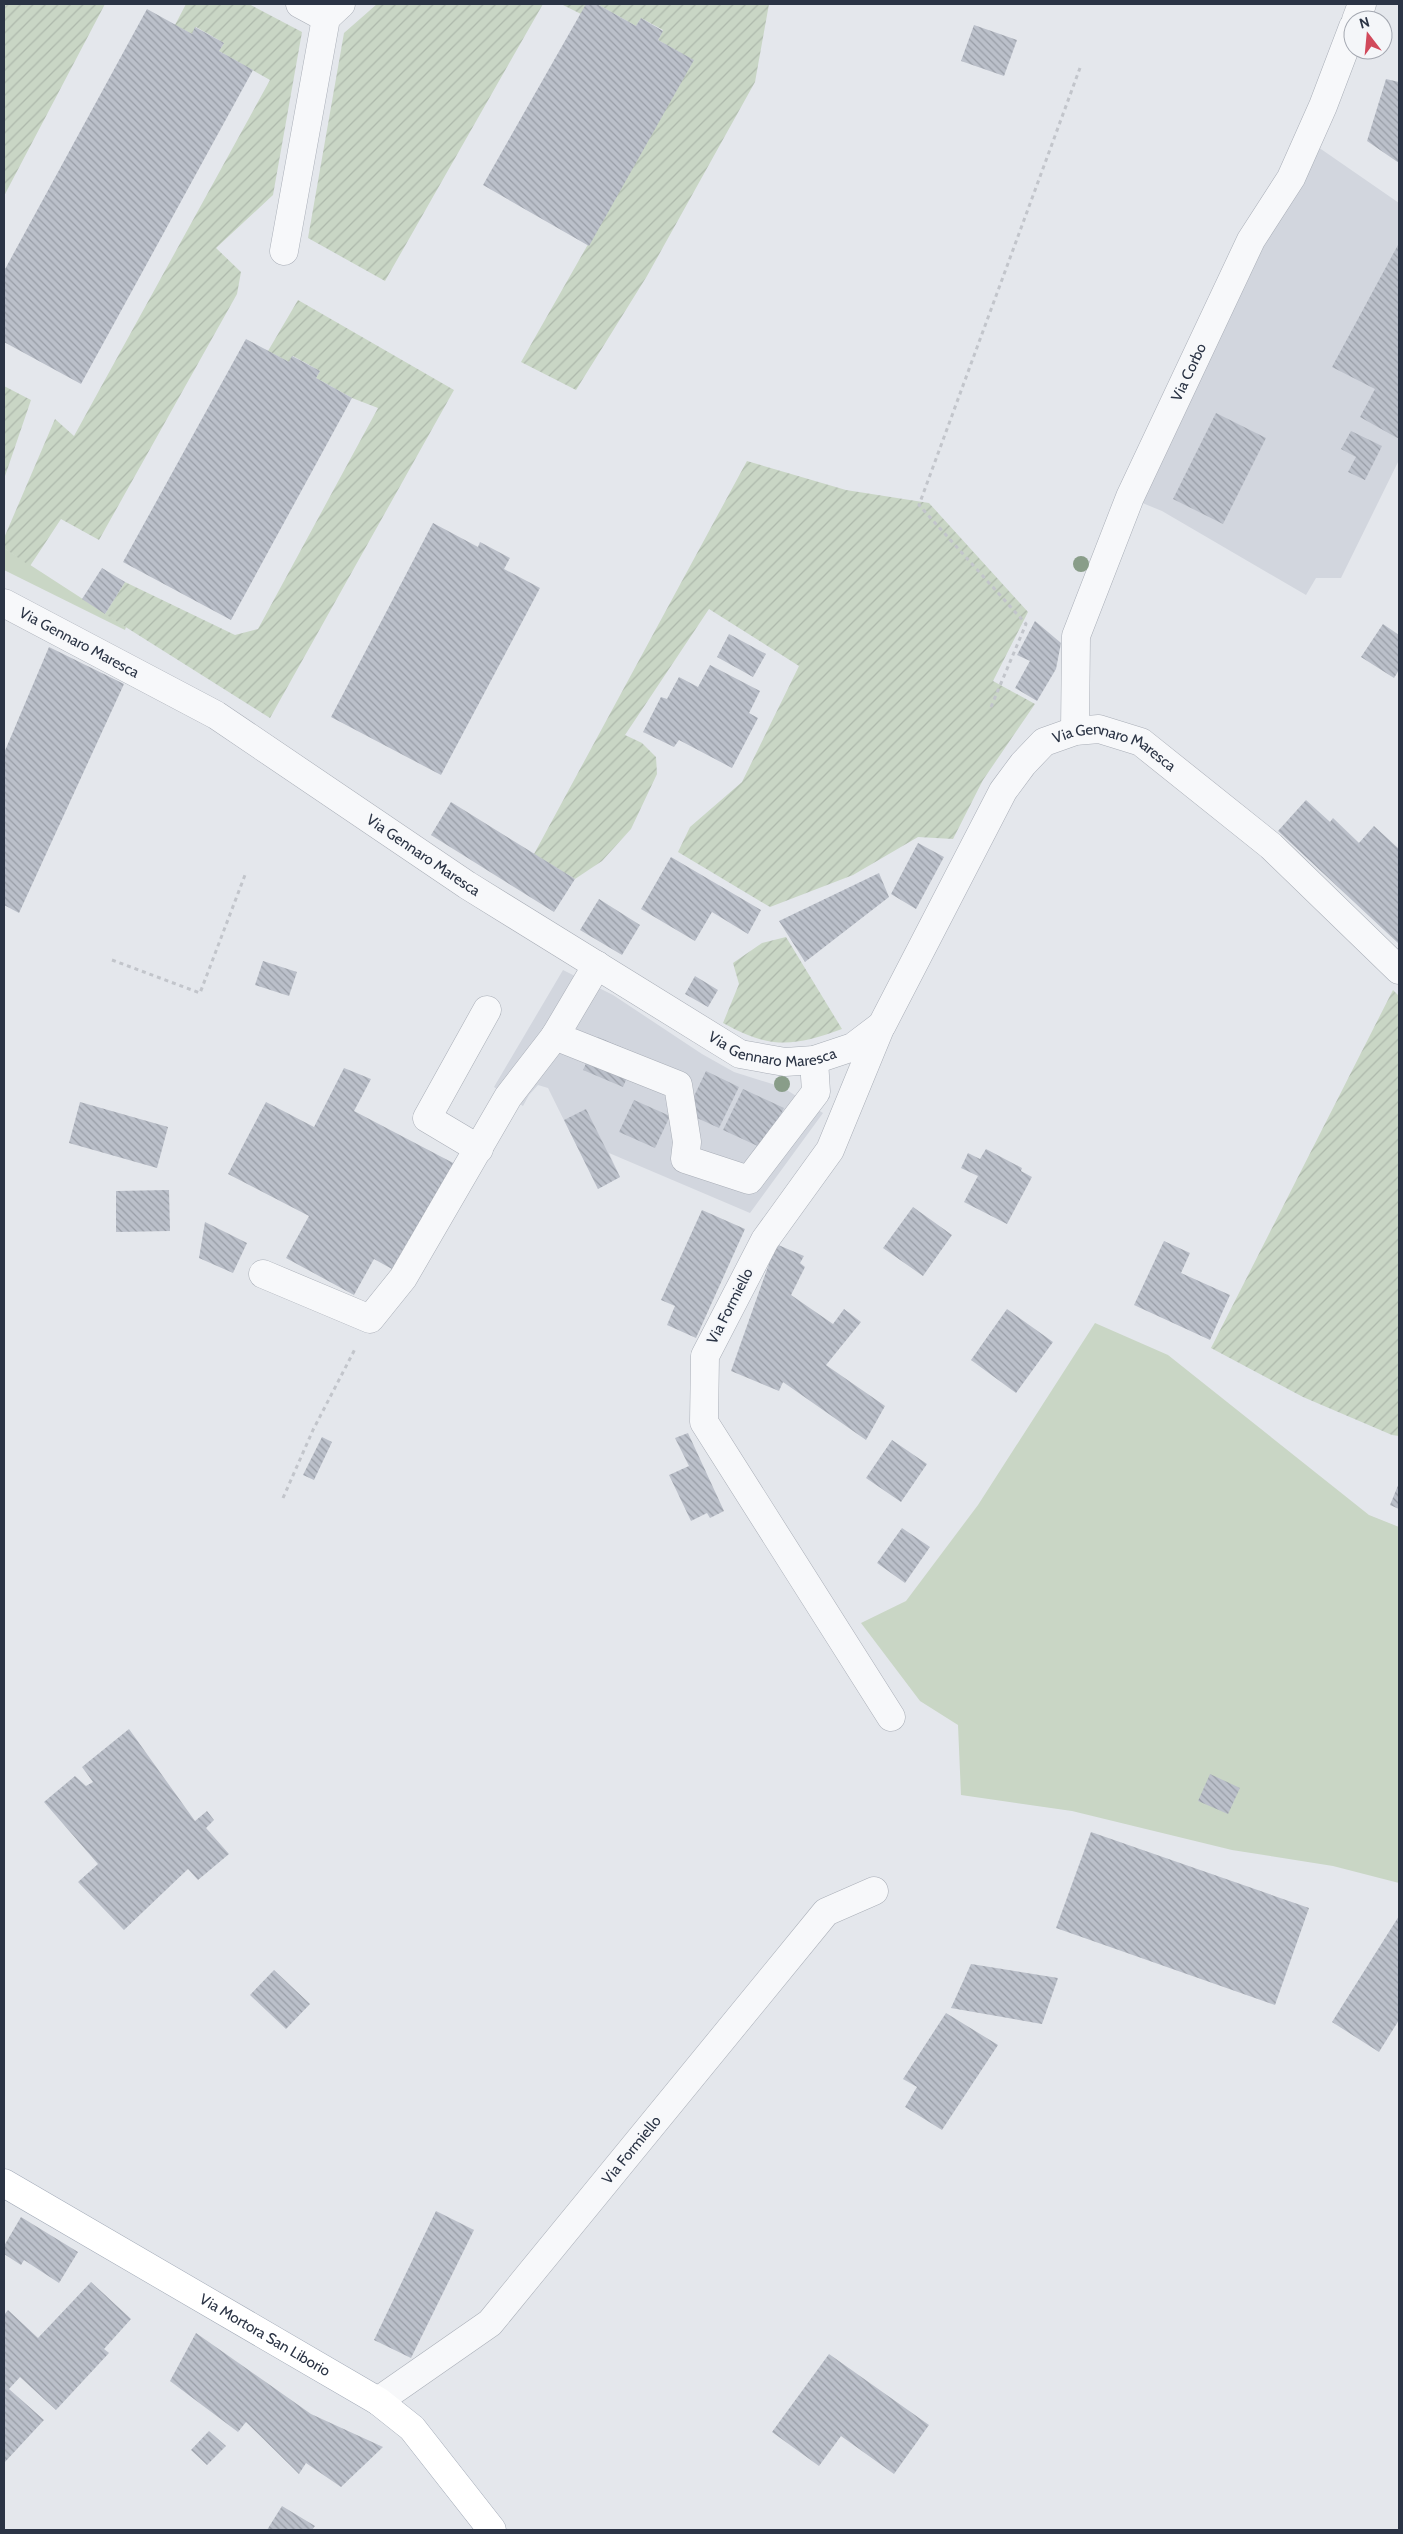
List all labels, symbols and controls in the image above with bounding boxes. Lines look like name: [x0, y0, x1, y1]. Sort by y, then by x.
north arrow: [1343, 10, 1393, 60]
text: N: [1357, 12, 1372, 33]
street label: Via Corbo: [1167, 340, 1210, 404]
street label: Via Gennaro Maresca: [16, 604, 143, 682]
street label: Via Gennaro Maresca: [1050, 720, 1180, 776]
street label: Via Gennaro Maresca: [363, 811, 484, 900]
street label: Via Gennaro Maresca: [705, 1028, 839, 1071]
street label: Via Formiello: [703, 1265, 757, 1347]
street label: Via Formiello: [598, 2112, 665, 2188]
street label: Via Mortora San Liborio: [196, 2290, 333, 2380]

